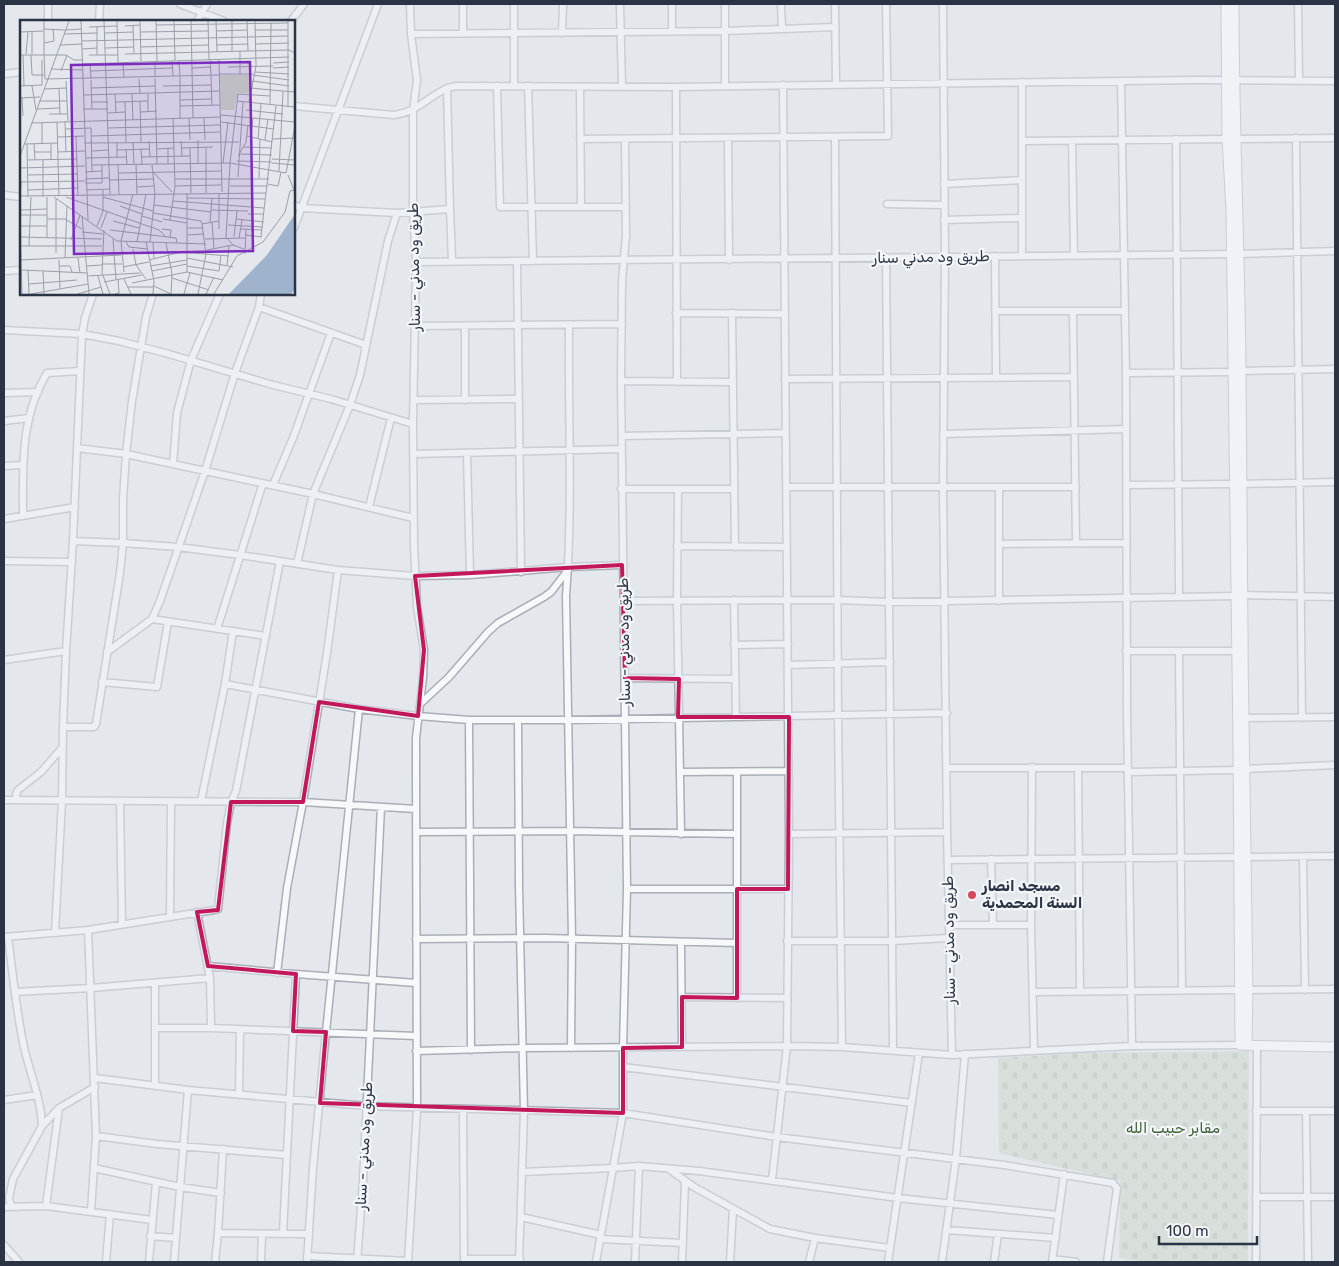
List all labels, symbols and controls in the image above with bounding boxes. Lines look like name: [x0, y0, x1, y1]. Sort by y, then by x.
inset map: [20, 20, 295, 295]
street label: طريق ود مدني - سنار: [404, 203, 427, 332]
street label: طريق ود مدني سنار: [871, 247, 990, 270]
street label: طريق ود مدني - سنار: [614, 578, 637, 707]
street label: طريق ود مدني - سنار: [939, 876, 962, 1005]
place label: مسجد انصار السنة المحمدية: [981, 877, 1082, 912]
marker: مسجد انصار السنة المحمدية: [966, 889, 978, 901]
street label: طريق ود مدني - سنار: [352, 1081, 379, 1212]
park label: مقابر حبيب الله: [1126, 1119, 1220, 1137]
scale bar: [1159, 1214, 1256, 1246]
text: 100 m: [1166, 1222, 1208, 1240]

